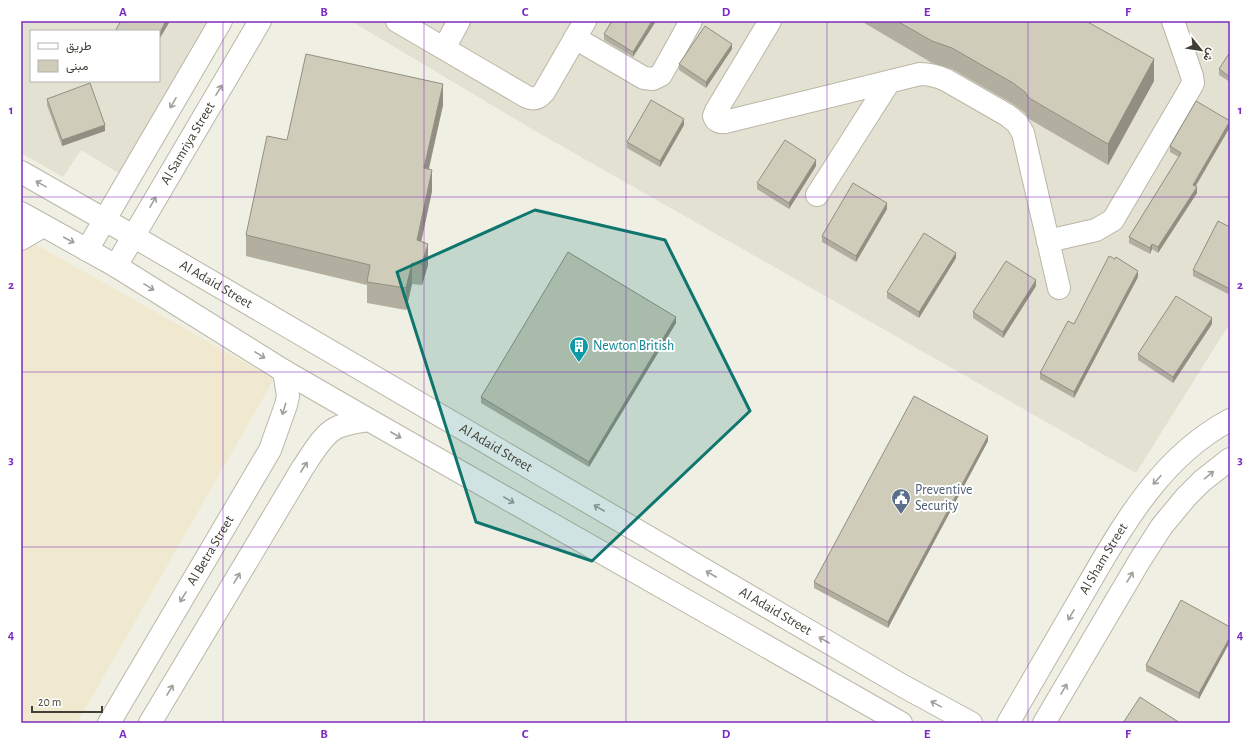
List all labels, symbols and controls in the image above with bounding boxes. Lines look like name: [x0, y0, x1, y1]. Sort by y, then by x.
text: A: [119, 6, 127, 19]
text: B: [320, 6, 328, 19]
text: C: [522, 6, 529, 19]
text: D: [722, 6, 731, 19]
text: E: [924, 6, 931, 19]
text: F: [1125, 6, 1132, 19]
legend: [30, 30, 160, 82]
north arrow: [1181, 30, 1221, 70]
text: طريق: [66, 40, 92, 54]
text: ش: [1200, 46, 1217, 63]
text: مبنى: [66, 60, 88, 74]
one-way arrow: [215, 84, 223, 96]
one-way arrow: [168, 97, 176, 109]
street label: Al Samriya Street: [158, 99, 218, 187]
text: 1: [9, 104, 13, 117]
text: 1: [1238, 104, 1242, 117]
one-way arrow: [35, 179, 47, 187]
one-way arrow: [149, 196, 157, 208]
one-way arrow: [62, 236, 74, 244]
street label: Al Adaid Street: [177, 258, 255, 311]
text: 2: [8, 279, 14, 292]
text: 2: [1237, 279, 1243, 292]
one-way arrow: [143, 283, 155, 291]
building icon: Newton British: [568, 335, 590, 363]
place label: Newton British: [593, 339, 674, 353]
one-way arrow: [254, 352, 266, 360]
one-way arrow: [280, 402, 287, 415]
street label: Al Adaid Street: [457, 421, 535, 475]
one-way arrow: [390, 432, 402, 440]
text: 3: [8, 454, 14, 467]
text: 3: [1237, 454, 1243, 467]
one-way arrow: [300, 462, 308, 473]
one-way arrow: [1204, 471, 1215, 480]
one-way arrow: [1152, 475, 1162, 485]
place label: Preventive Security: [915, 483, 972, 513]
public building icon: Preventive Security: [890, 487, 912, 515]
one-way arrow: [503, 496, 515, 504]
one-way arrow: [593, 504, 605, 512]
street label: Al Betra Street: [185, 513, 237, 588]
street label: Al Sham Street: [1077, 520, 1131, 597]
one-way arrow: [706, 570, 717, 578]
one-way arrow: [1126, 571, 1134, 583]
one-way arrow: [233, 572, 241, 584]
street label: Al Adaid Street: [737, 585, 814, 638]
one-way arrow: [179, 591, 187, 603]
one-way arrow: [1066, 609, 1074, 621]
text: 4: [8, 629, 15, 642]
text: 4: [1237, 629, 1244, 642]
one-way arrow: [818, 635, 830, 643]
one-way arrow: [166, 684, 174, 696]
one-way arrow: [1060, 684, 1068, 695]
scale bar: [32, 688, 102, 714]
text: 20 m: [38, 696, 61, 708]
one-way arrow: [931, 700, 943, 708]
text: A: [119, 728, 127, 741]
text: B: [320, 728, 328, 741]
text: C: [522, 728, 529, 741]
text: D: [722, 728, 731, 741]
text: E: [924, 728, 931, 741]
text: F: [1125, 728, 1132, 741]

